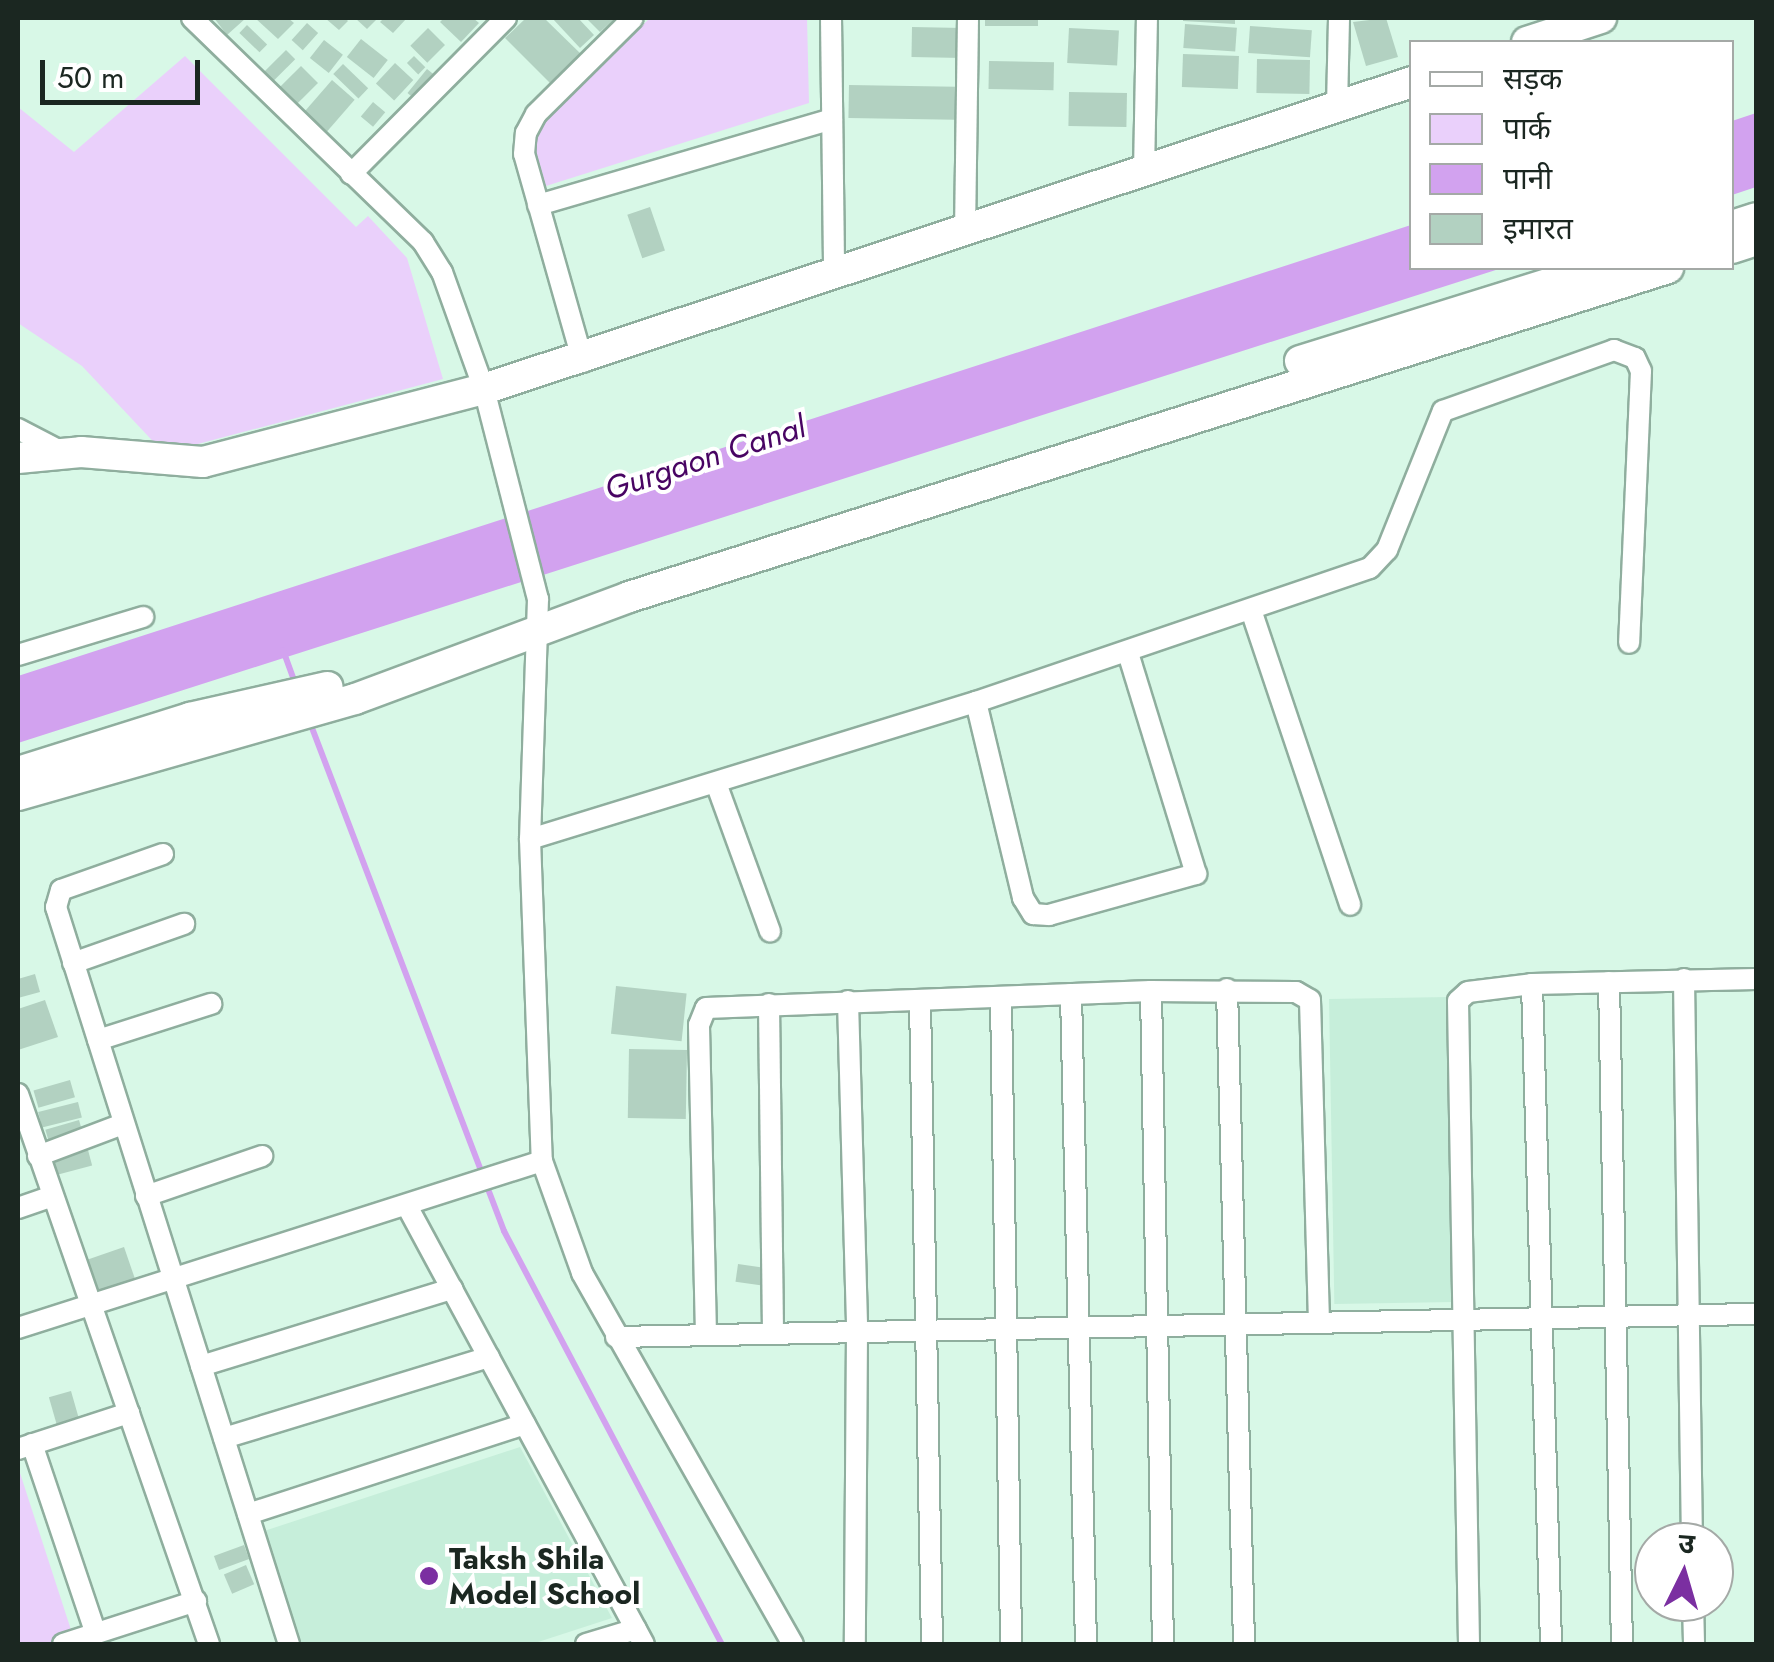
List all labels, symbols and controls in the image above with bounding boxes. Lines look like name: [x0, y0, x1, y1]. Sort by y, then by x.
scale bar: [45, 40, 205, 102]
legend: [1409, 40, 1734, 270]
text: 50 m: [57, 56, 124, 99]
text: सड़क: [1503, 57, 1562, 100]
text: पार्क: [1503, 107, 1551, 150]
text: पानी: [1503, 157, 1552, 200]
text: इमारत: [1503, 207, 1573, 250]
water label: Gurgaon Canal: [600, 407, 810, 509]
north arrow: [1634, 1522, 1734, 1622]
text: उ: [1677, 1522, 1696, 1565]
place label: Taksh Shila Model School: [449, 1541, 640, 1612]
marker: Taksh Shila Model School: [418, 1565, 440, 1587]

